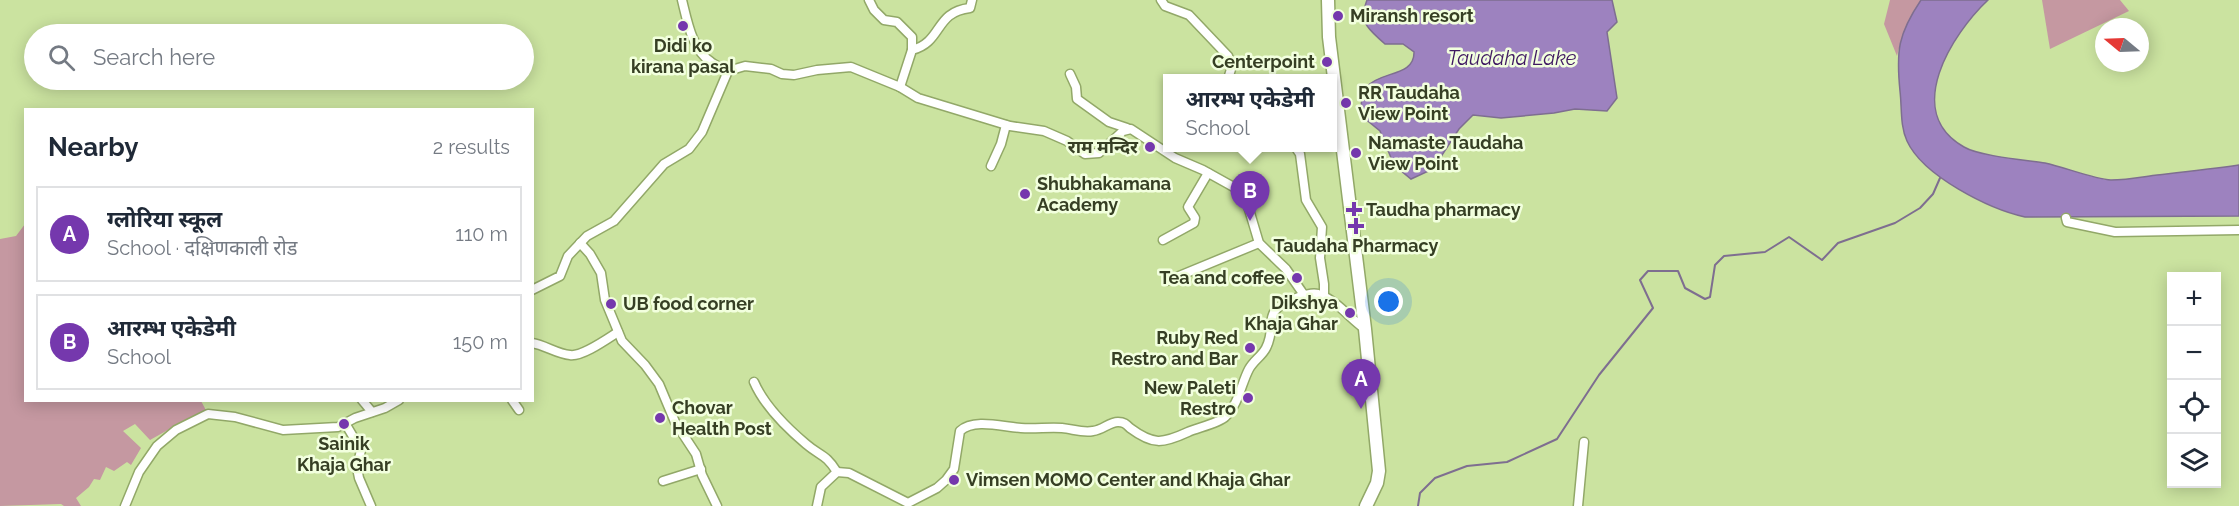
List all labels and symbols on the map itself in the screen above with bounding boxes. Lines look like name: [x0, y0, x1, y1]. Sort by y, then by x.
place label: Miransh resort: [1350, 5, 1474, 26]
marker: Miransh resort: [1331, 9, 1345, 23]
north arrow: [2095, 18, 2149, 72]
marker: Didi ko kirana pasal: [676, 19, 690, 33]
place label: Didi ko kirana pasal: [631, 35, 735, 77]
water label: Taudaha Lake: [1448, 46, 1577, 70]
place label: Centerpoint: [1212, 51, 1315, 72]
marker: Centerpoint: [1320, 55, 1334, 69]
place label: RR Taudaha View Point: [1358, 82, 1460, 124]
marker: RR Taudaha View Point: [1339, 96, 1353, 110]
place label: Namaste Taudaha View Point: [1368, 132, 1523, 174]
place label: राम मन्दिर: [1068, 136, 1139, 157]
marker: राम मन्दिर: [1143, 140, 1157, 154]
marker: Namaste Taudaha View Point: [1349, 146, 1363, 160]
pin: B: [1230, 172, 1270, 221]
place label: Shubhakamana Academy: [1037, 173, 1171, 215]
marker: Shubhakamana Academy: [1018, 187, 1032, 201]
place label: Taudha pharmacy: [1366, 199, 1521, 220]
marker: Taudha pharmacy: [1347, 203, 1361, 217]
marker: Taudaha Pharmacy: [1349, 219, 1363, 233]
place label: Taudaha Pharmacy: [1274, 235, 1439, 256]
place label: Tea and coffee: [1159, 267, 1285, 288]
marker: Tea and coffee: [1290, 271, 1304, 285]
your location: [1374, 287, 1403, 316]
place label: Dikshya Khaja Ghar: [1244, 292, 1338, 334]
place label: UB food corner: [623, 293, 754, 314]
marker: UB food corner: [604, 297, 618, 311]
marker: Dikshya Khaja Ghar: [1343, 306, 1357, 320]
place label: Ruby Red Restro and Bar: [1111, 327, 1238, 369]
marker: Ruby Red Restro and Bar: [1243, 341, 1257, 355]
pin: A: [1342, 360, 1380, 409]
place label: New Paleti Restro: [1144, 377, 1236, 419]
marker: New Paleti Restro: [1241, 391, 1255, 405]
place label: Chovar Health Post: [672, 397, 772, 439]
marker: Chovar Health Post: [653, 411, 667, 425]
marker: Sainik Khaja Ghar: [337, 417, 351, 431]
place label: Sainik Khaja Ghar: [297, 433, 391, 475]
place label: Vimsen MOMO Center and Khaja Ghar: [966, 469, 1290, 490]
marker: Vimsen MOMO Center and Khaja Ghar: [947, 473, 961, 487]

